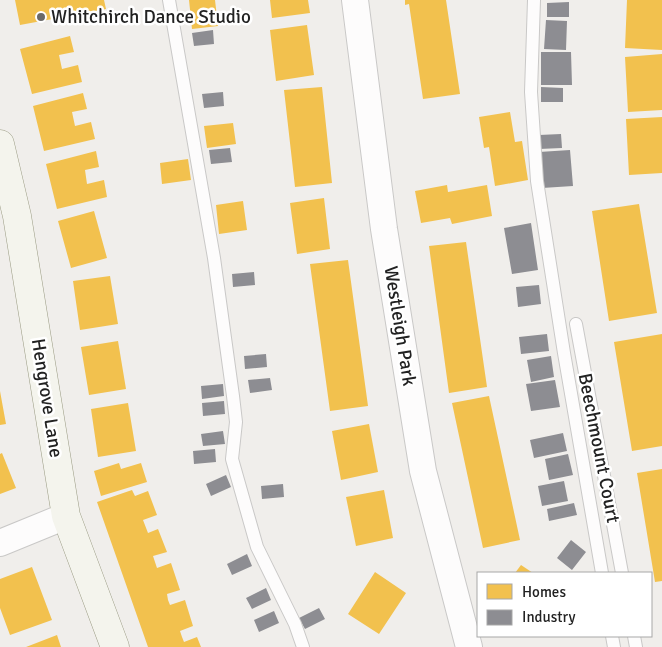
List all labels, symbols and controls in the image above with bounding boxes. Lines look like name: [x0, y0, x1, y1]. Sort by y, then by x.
place label: Whitchirch Dance Studio: [51, 5, 251, 29]
marker: Whitchirch Dance Studio: [35, 11, 47, 23]
street label: Westleigh Park: [379, 264, 421, 388]
street label: Hengrove Lane: [26, 337, 68, 459]
street label: Beechmount Court: [573, 371, 625, 525]
legend: [477, 572, 652, 637]
text: Homes: [522, 583, 566, 601]
text: Industry: [522, 608, 575, 626]

